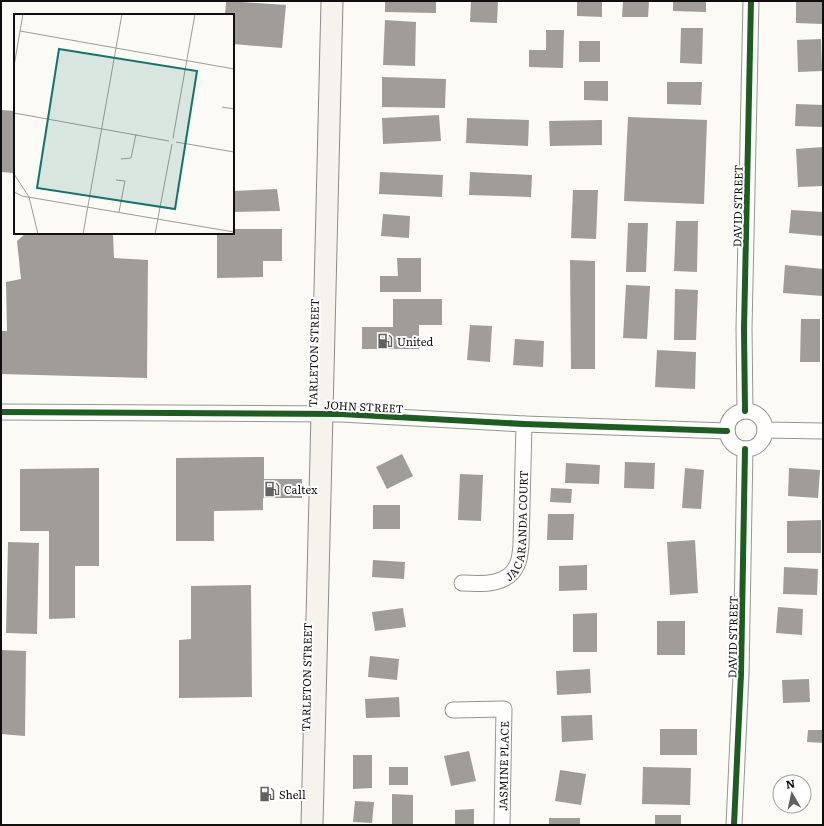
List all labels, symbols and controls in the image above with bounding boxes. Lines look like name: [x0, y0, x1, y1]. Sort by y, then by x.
inset map: [14, 14, 234, 234]
street label: DAVID STREET: [728, 165, 746, 247]
street label: TARLETON STREET: [304, 298, 322, 408]
fuel station icon: United: [376, 332, 394, 350]
place label: United: [397, 333, 433, 349]
street label: JOHN STREET: [324, 396, 404, 416]
street label: JACARANDA COURT: [501, 470, 531, 584]
fuel station icon: Caltex: [263, 480, 281, 498]
place label: Caltex: [284, 481, 318, 497]
street label: DAVID STREET: [723, 596, 741, 678]
street label: TARLETON STREET: [297, 622, 315, 732]
street label: JASMINE PLACE: [494, 721, 512, 811]
north arrow: [772, 774, 812, 814]
text: N: [784, 775, 796, 792]
fuel station icon: Shell: [258, 785, 276, 803]
place label: Shell: [279, 786, 306, 802]

